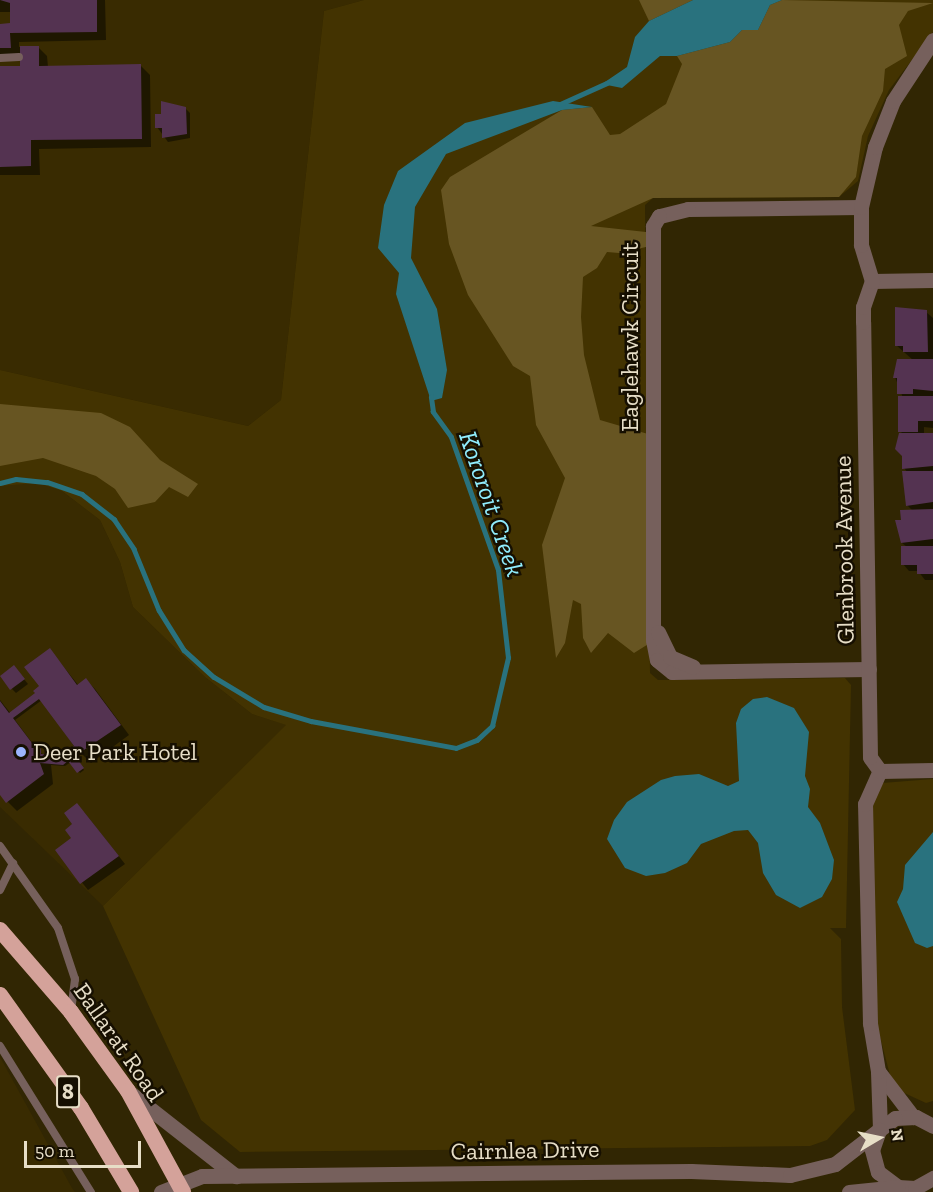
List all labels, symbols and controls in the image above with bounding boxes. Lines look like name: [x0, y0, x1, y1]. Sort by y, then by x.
street label: Eaglehawk Circuit: [616, 242, 644, 432]
water label: Kororoit Creek: [452, 427, 530, 581]
street label: Glenbrook Avenue: [828, 455, 860, 645]
place label: Deer Park Hotel: [33, 738, 198, 766]
marker: Deer Park Hotel: [14, 745, 28, 759]
street label: Ballarat Road: [68, 977, 170, 1107]
road number: 8: [56, 1073, 80, 1111]
north arrow: [849, 1108, 909, 1168]
text: N: [887, 1128, 908, 1143]
scale bar: [27, 1129, 144, 1167]
street label: Cairnlea Drive: [450, 1134, 600, 1166]
text: 50 m: [35, 1140, 74, 1162]

